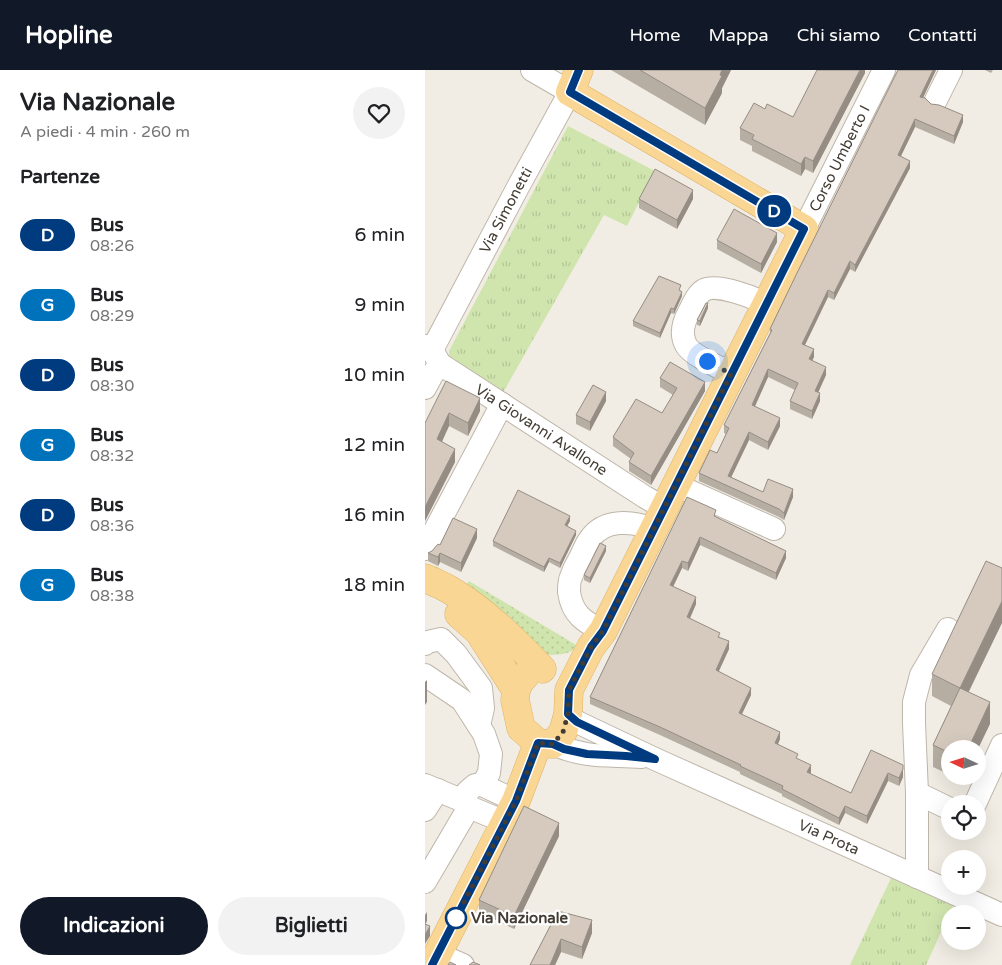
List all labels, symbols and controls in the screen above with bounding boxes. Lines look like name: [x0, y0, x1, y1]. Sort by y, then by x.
text: Hopline: [25, 21, 113, 50]
text: Home: [629, 24, 680, 46]
text: Mappa: [708, 24, 769, 46]
text: Chi siamo: [797, 24, 880, 46]
text: Contatti: [908, 24, 977, 46]
button: heart: [353, 87, 405, 139]
text: Via Nazionale: [20, 88, 175, 117]
street label: Corso Umberto I: [805, 102, 874, 215]
text: A piedi · 4 min · 260 m: [20, 122, 190, 142]
street label: Via Simonetti: [476, 164, 536, 256]
text: Partenze: [20, 166, 100, 188]
line badge: D: [758, 195, 790, 227]
text: D: [767, 200, 781, 222]
text: Bus: [90, 214, 124, 236]
text: D: [41, 224, 54, 246]
text: 6 min: [354, 224, 405, 246]
text: 08:26: [90, 236, 134, 256]
text: Bus: [90, 284, 124, 306]
text: G: [41, 294, 54, 316]
text: 9 min: [354, 294, 405, 316]
text: 08:29: [90, 306, 134, 326]
your location: [695, 349, 720, 374]
text: Bus: [90, 354, 124, 376]
text: D: [41, 364, 54, 386]
text: 10 min: [342, 364, 405, 386]
text: 08:30: [90, 376, 134, 396]
street label: Via Giovanni Avallone: [472, 380, 611, 479]
text: Bus: [90, 424, 124, 446]
text: G: [41, 434, 54, 456]
text: 12 min: [342, 434, 405, 456]
text: 08:32: [90, 446, 134, 466]
text: Bus: [90, 494, 124, 516]
text: D: [41, 504, 54, 526]
text: 16 min: [342, 504, 405, 526]
text: 08:36: [90, 516, 134, 536]
text: Bus: [90, 564, 124, 586]
text: G: [41, 574, 54, 596]
text: 18 min: [342, 574, 405, 596]
text: 08:38: [90, 586, 134, 606]
north arrow: [941, 740, 986, 785]
map controls: [941, 740, 986, 950]
button: locate: [941, 795, 986, 840]
street label: Via Prota: [795, 816, 862, 859]
button: +: [941, 850, 986, 895]
button: Indicazioni: [20, 897, 208, 955]
button: Biglietti: [218, 897, 405, 955]
button: −: [941, 905, 986, 950]
marker: Via Nazionale: [445, 907, 467, 929]
place label: Via Nazionale: [471, 909, 568, 927]

